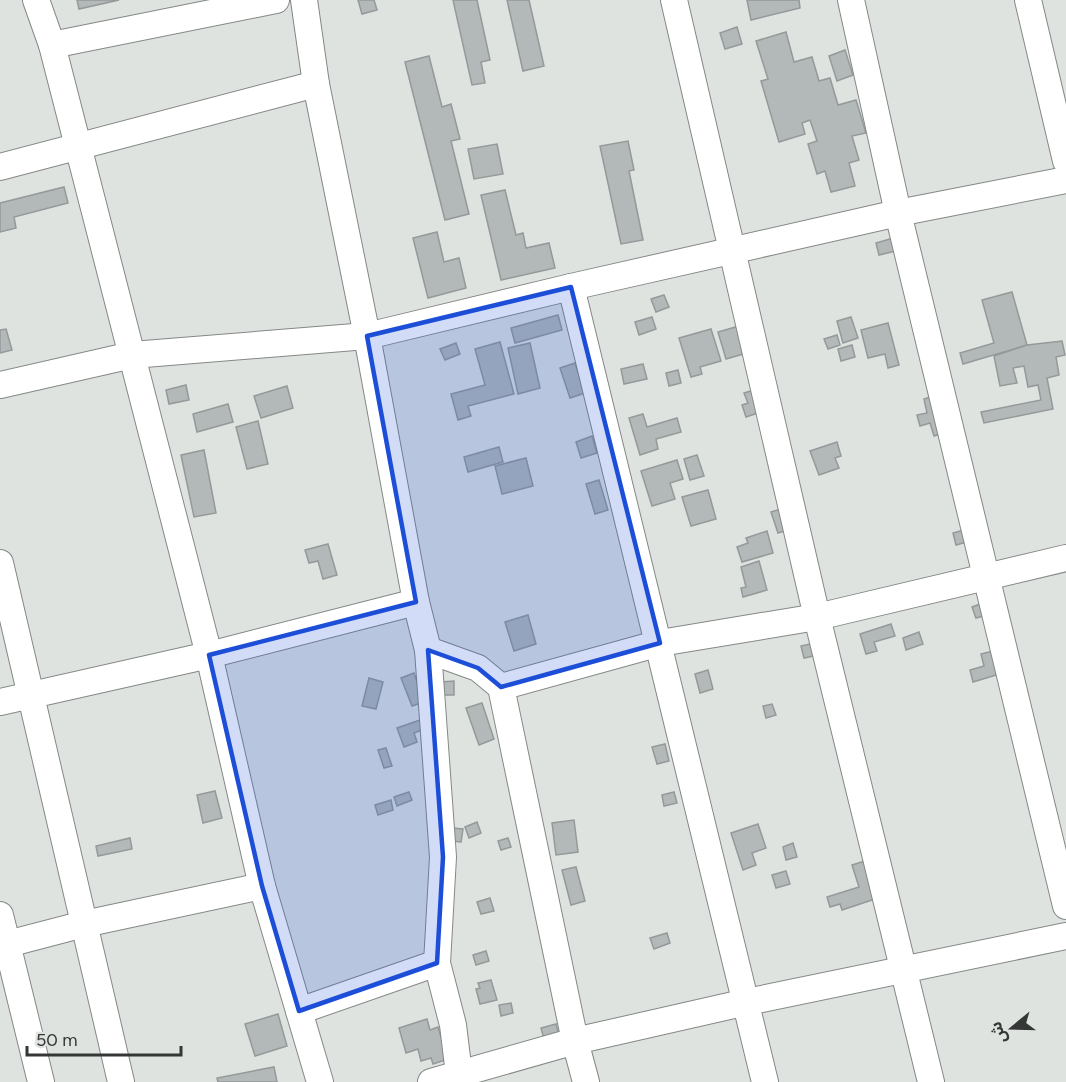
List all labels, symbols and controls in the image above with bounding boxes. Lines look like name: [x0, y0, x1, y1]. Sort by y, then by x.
north arrow: [982, 998, 1042, 1058]
scale bar: [27, 1019, 182, 1057]
text: ش: [986, 1019, 1011, 1046]
text: 50 m: [36, 1029, 78, 1051]

